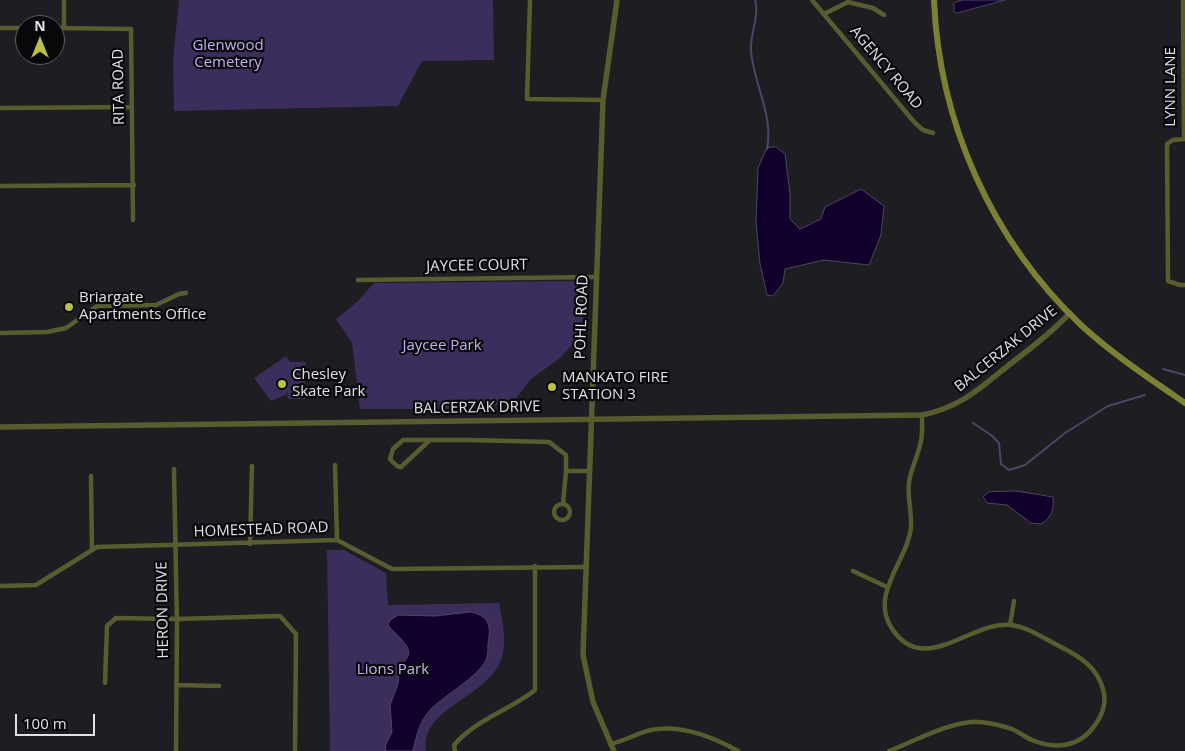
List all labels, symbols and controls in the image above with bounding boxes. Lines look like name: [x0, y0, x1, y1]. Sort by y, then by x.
north arrow: [15, 15, 65, 65]
text: N: [34, 16, 46, 35]
street label: AGENCY ROAD: [846, 23, 926, 113]
park label: Glenwood Cemetery: [192, 37, 264, 72]
street label: LYNN LANE: [1162, 47, 1180, 127]
street label: RITA ROAD: [109, 49, 129, 125]
street label: JAYCEE COURT: [426, 256, 528, 276]
street label: POHL ROAD: [572, 274, 592, 360]
place label: Briargate Apartments Office: [79, 289, 207, 324]
marker: Briargate Apartments Office: [63, 301, 75, 313]
street label: BALCERZAK DRIVE: [951, 302, 1061, 396]
park label: Jaycee Park: [402, 337, 482, 355]
place label: Chesley Skate Park: [292, 366, 365, 401]
place label: MANKATO FIRE STATION 3: [562, 369, 668, 404]
marker: Chesley Skate Park: [276, 378, 288, 390]
marker: MANKATO FIRE STATION 3: [546, 381, 558, 393]
street label: BALCERZAK DRIVE: [413, 398, 541, 418]
street label: HOMESTEAD ROAD: [193, 519, 329, 541]
street label: HERON DRIVE: [153, 561, 173, 659]
park label: Lions Park: [357, 661, 429, 679]
scale bar: [18, 704, 98, 736]
text: 100 m: [23, 713, 67, 733]

